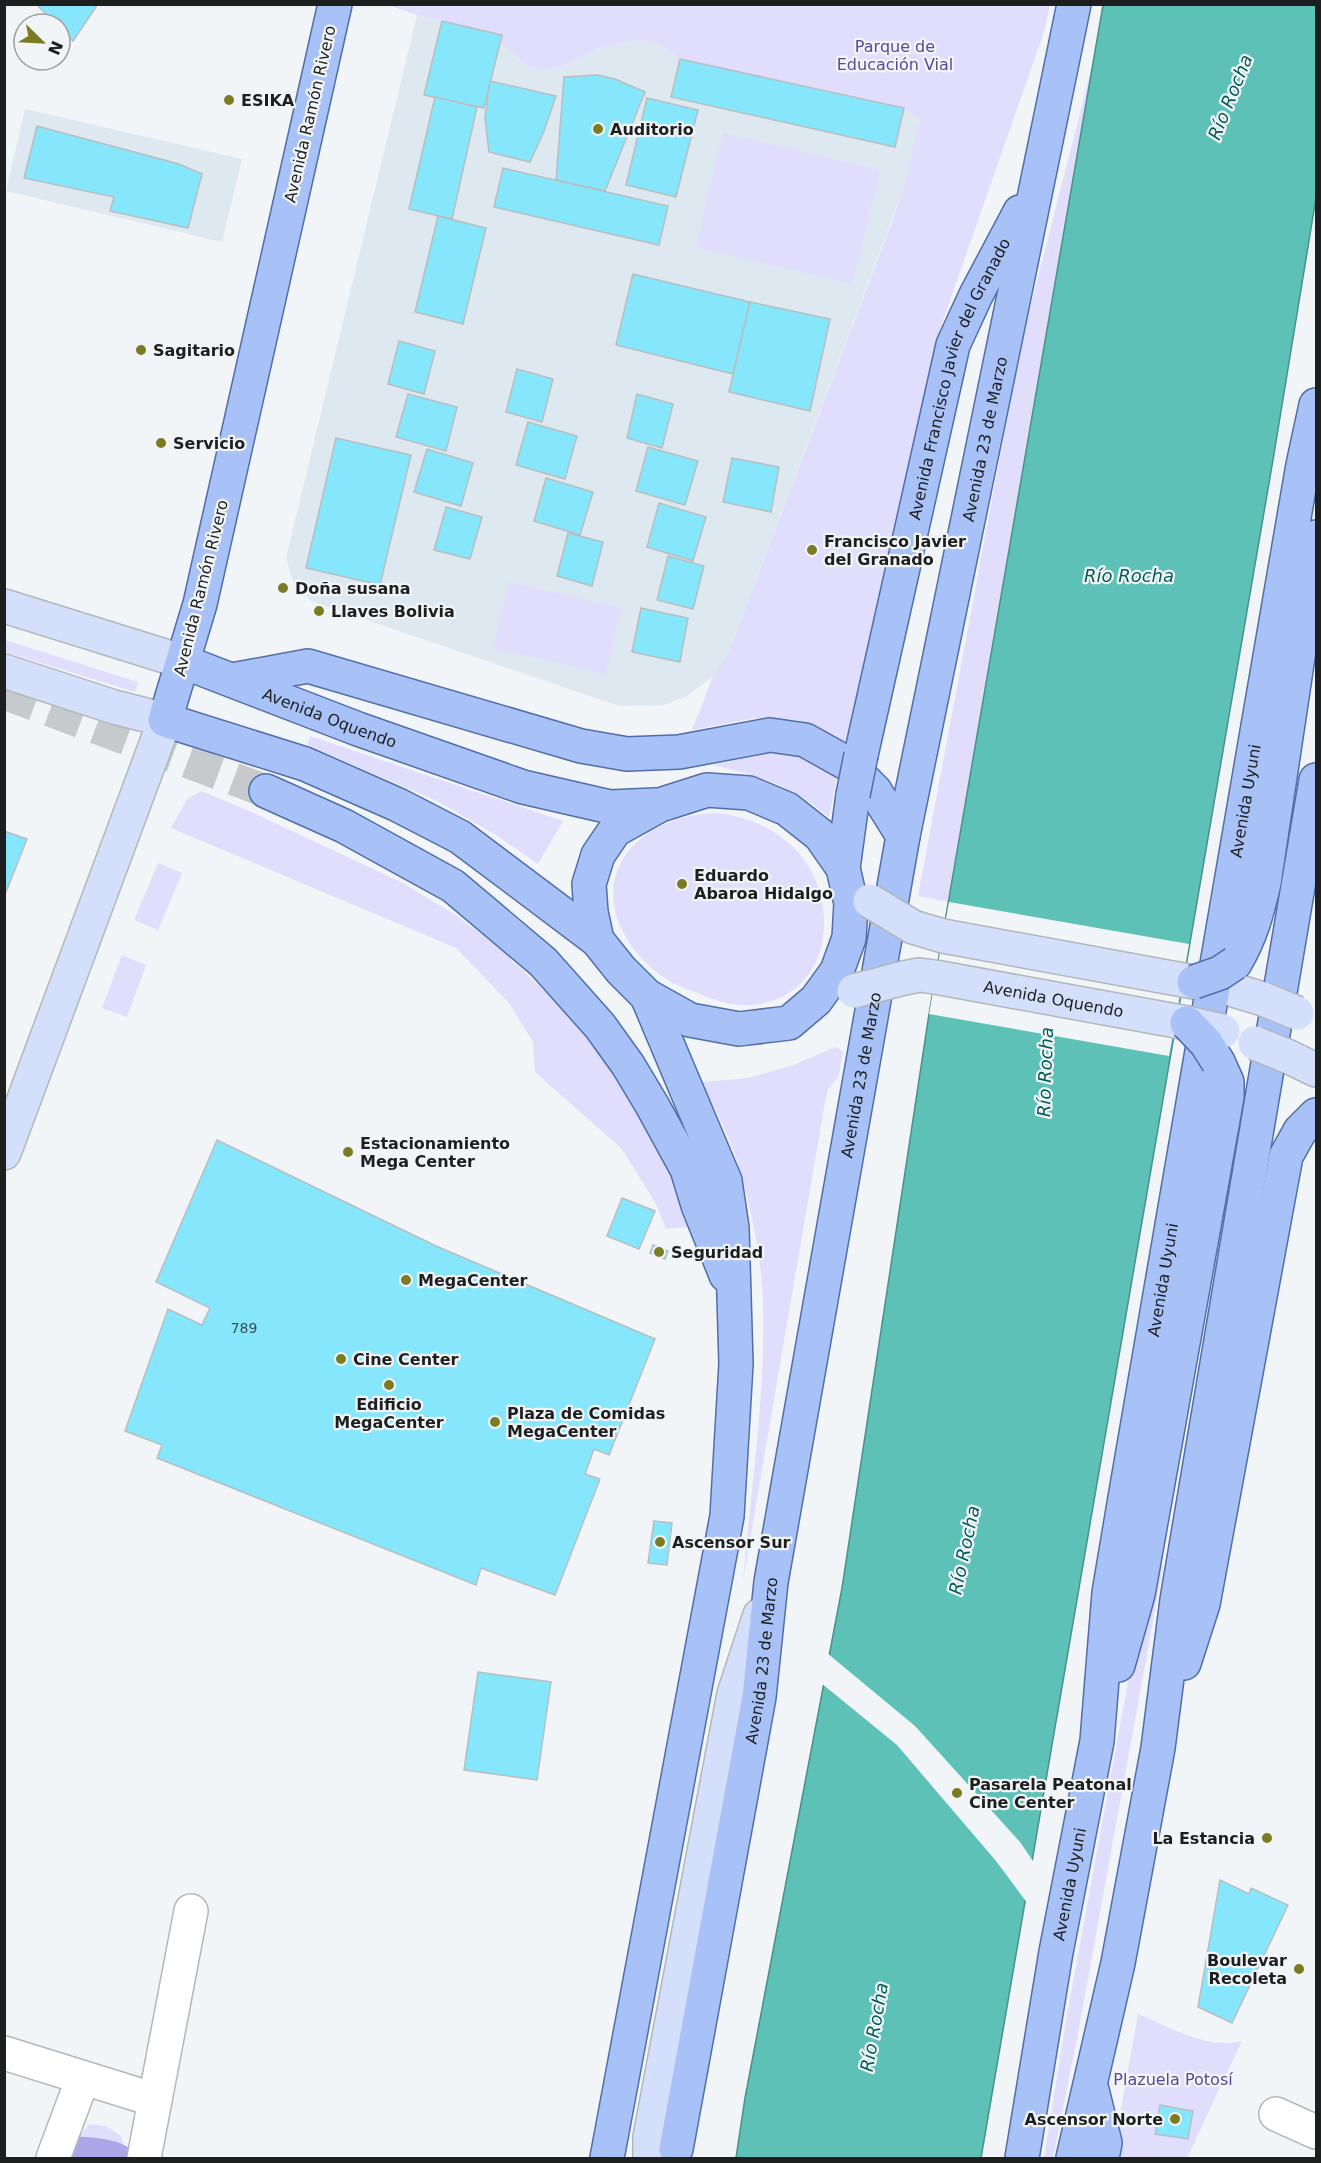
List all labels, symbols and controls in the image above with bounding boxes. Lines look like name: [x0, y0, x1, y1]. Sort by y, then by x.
north arrow: [12, 12, 72, 72]
street label: Avenida Ramón Rivero: [280, 24, 340, 204]
park label: Parque de Educación Vial: [837, 37, 953, 74]
text: N: [44, 38, 67, 58]
water label: Río Rocha: [1203, 51, 1257, 143]
place label: ESIKA: [241, 91, 295, 110]
marker: ESIKA: [222, 93, 236, 107]
place label: Auditorio: [610, 120, 694, 139]
marker: Auditorio: [591, 122, 605, 136]
street label: Avenida Francisco Javier del Granado: [905, 235, 1014, 521]
place label: Sagitario: [153, 341, 235, 360]
marker: Sagitario: [134, 343, 148, 357]
street label: Avenida 23 de Marzo: [958, 355, 1011, 523]
place label: Servicio: [173, 434, 245, 453]
marker: Servicio: [154, 436, 168, 450]
street label: Avenida Ramón Rivero: [170, 498, 232, 678]
place label: Francisco Javier del Granado: [824, 532, 966, 569]
marker: Francisco Javier del Granado: [805, 543, 819, 557]
water label: Río Rocha: [1084, 565, 1174, 586]
place label: Doña susana: [295, 579, 410, 598]
marker: Doña susana: [276, 581, 290, 595]
place label: Llaves Bolivia: [331, 602, 455, 621]
marker: Llaves Bolivia: [312, 604, 326, 618]
street label: Avenida Oquendo: [260, 684, 399, 751]
street label: Avenida Uyuni: [1226, 743, 1264, 859]
place label: Eduardo Abaroa Hidalgo: [694, 866, 833, 903]
marker: Eduardo Abaroa Hidalgo: [675, 877, 689, 891]
street label: Avenida Oquendo: [982, 977, 1125, 1021]
street label: Avenida 23 de Marzo: [837, 991, 885, 1159]
water label: Río Rocha: [1033, 1027, 1057, 1117]
place label: Estacionamiento Mega Center: [360, 1134, 510, 1171]
marker: Estacionamiento Mega Center: [341, 1145, 355, 1159]
street label: Avenida Uyuni: [1143, 1222, 1182, 1338]
place label: Seguridad: [671, 1243, 763, 1262]
marker: Seguridad: [652, 1245, 666, 1259]
place label: MegaCenter: [418, 1271, 528, 1290]
marker: MegaCenter: [399, 1273, 413, 1287]
house number: 789: [231, 1320, 257, 1336]
place label: Cine Center: [353, 1350, 459, 1369]
marker: Cine Center: [334, 1352, 348, 1366]
marker: Edificio MegaCenter: [382, 1378, 396, 1392]
place label: Edificio MegaCenter: [334, 1395, 444, 1432]
place label: Plaza de Comidas MegaCenter: [507, 1404, 665, 1441]
marker: Plaza de Comidas MegaCenter: [488, 1415, 502, 1429]
water label: Río Rocha: [944, 1504, 984, 1596]
place label: Ascensor Sur: [672, 1533, 791, 1552]
marker: Ascensor Sur: [653, 1535, 667, 1549]
street label: Avenida 23 de Marzo: [741, 1576, 781, 1745]
place label: Pasarela Peatonal Cine Center: [969, 1775, 1132, 1812]
marker: Pasarela Peatonal Cine Center: [950, 1786, 964, 1800]
street label: Avenida Uyuni: [1049, 1826, 1089, 1942]
place label: La Estancia: [1152, 1829, 1255, 1848]
marker: La Estancia: [1260, 1831, 1274, 1845]
place label: Boulevar Recoleta: [1207, 1951, 1287, 1988]
marker: Boulevar Recoleta: [1292, 1962, 1306, 1976]
water label: Río Rocha: [856, 1981, 892, 2073]
park label: Plazuela Potosí: [1113, 2070, 1233, 2089]
place label: Ascensor Norte: [1025, 2110, 1163, 2129]
marker: Ascensor Norte: [1168, 2112, 1182, 2126]

